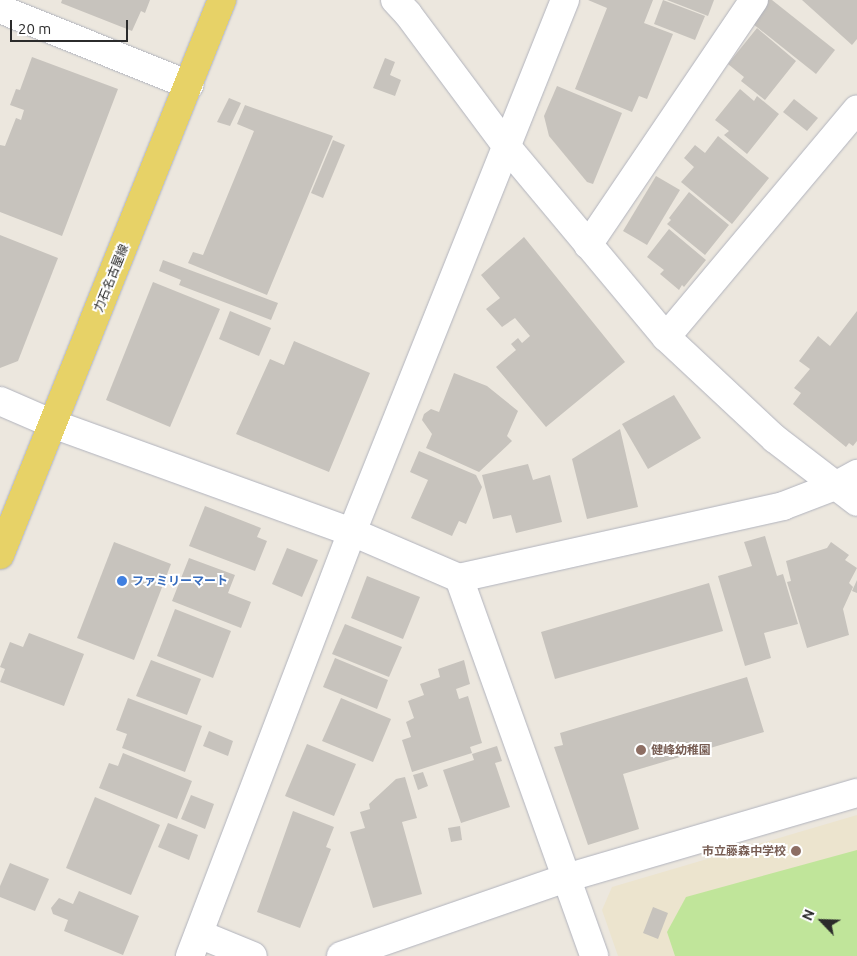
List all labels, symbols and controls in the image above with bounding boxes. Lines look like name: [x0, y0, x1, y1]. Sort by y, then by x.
scale bar: [12, 10, 130, 42]
text: 20 m: [18, 20, 51, 37]
street label: 力石名古屋線: [91, 242, 131, 314]
place label: ファミリーマート: [132, 574, 228, 588]
marker: ファミリーマート: [116, 575, 128, 587]
place label: 健峰幼稚園: [651, 743, 711, 757]
marker: 健峰幼稚園: [635, 744, 647, 756]
place label: 市立藤森中学校: [702, 844, 786, 858]
marker: 市立藤森中学校: [790, 845, 802, 857]
north arrow: [797, 896, 847, 946]
text: N: [799, 907, 818, 923]

